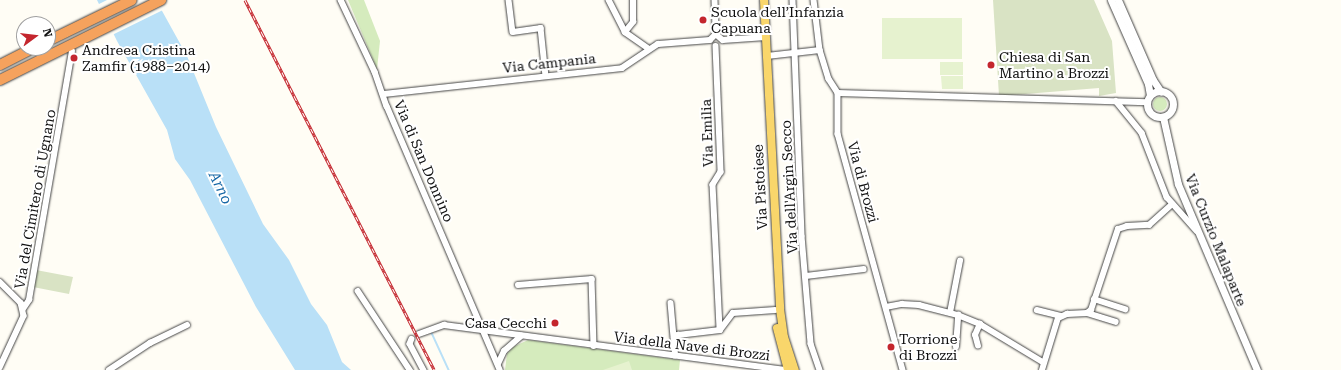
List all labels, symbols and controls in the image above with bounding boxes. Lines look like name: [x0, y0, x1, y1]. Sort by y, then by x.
place label: Scuola dell’Infanzia Capuana: [711, 4, 844, 36]
marker: Scuola dell’Infanzia Capuana: [698, 15, 708, 25]
north arrow: [16, 16, 56, 56]
text: N: [40, 27, 54, 39]
place label: Andreea Cristina Zamfir (1988–2014): [82, 42, 210, 74]
place label: Chiesa di San Martino a Brozzi: [999, 49, 1109, 82]
street label: Via Campania: [502, 50, 596, 76]
marker: Andreea Cristina Zamfir (1988–2014): [69, 53, 79, 63]
marker: Chiesa di San Martino a Brozzi: [986, 60, 996, 70]
street label: Via di San Donnino: [391, 97, 457, 225]
street label: Via Emilia: [697, 99, 717, 167]
street label: Via del Cimitero di Ugnano: [11, 108, 59, 290]
street label: Via dell'Argin Secco: [777, 120, 801, 254]
street label: Via di Brozzi: [844, 139, 882, 225]
street label: Via Pistoiese: [749, 144, 771, 230]
water label: Arno: [204, 169, 236, 207]
street label: Via Curzio Malaparte: [1182, 171, 1250, 309]
place label: Casa Cecchi: [465, 315, 547, 331]
marker: Casa Cecchi: [550, 318, 560, 328]
street label: Via della Nave di Brozzi: [613, 328, 771, 364]
place label: Torrione di Brozzi: [899, 331, 957, 364]
marker: Torrione di Brozzi: [886, 342, 896, 352]

